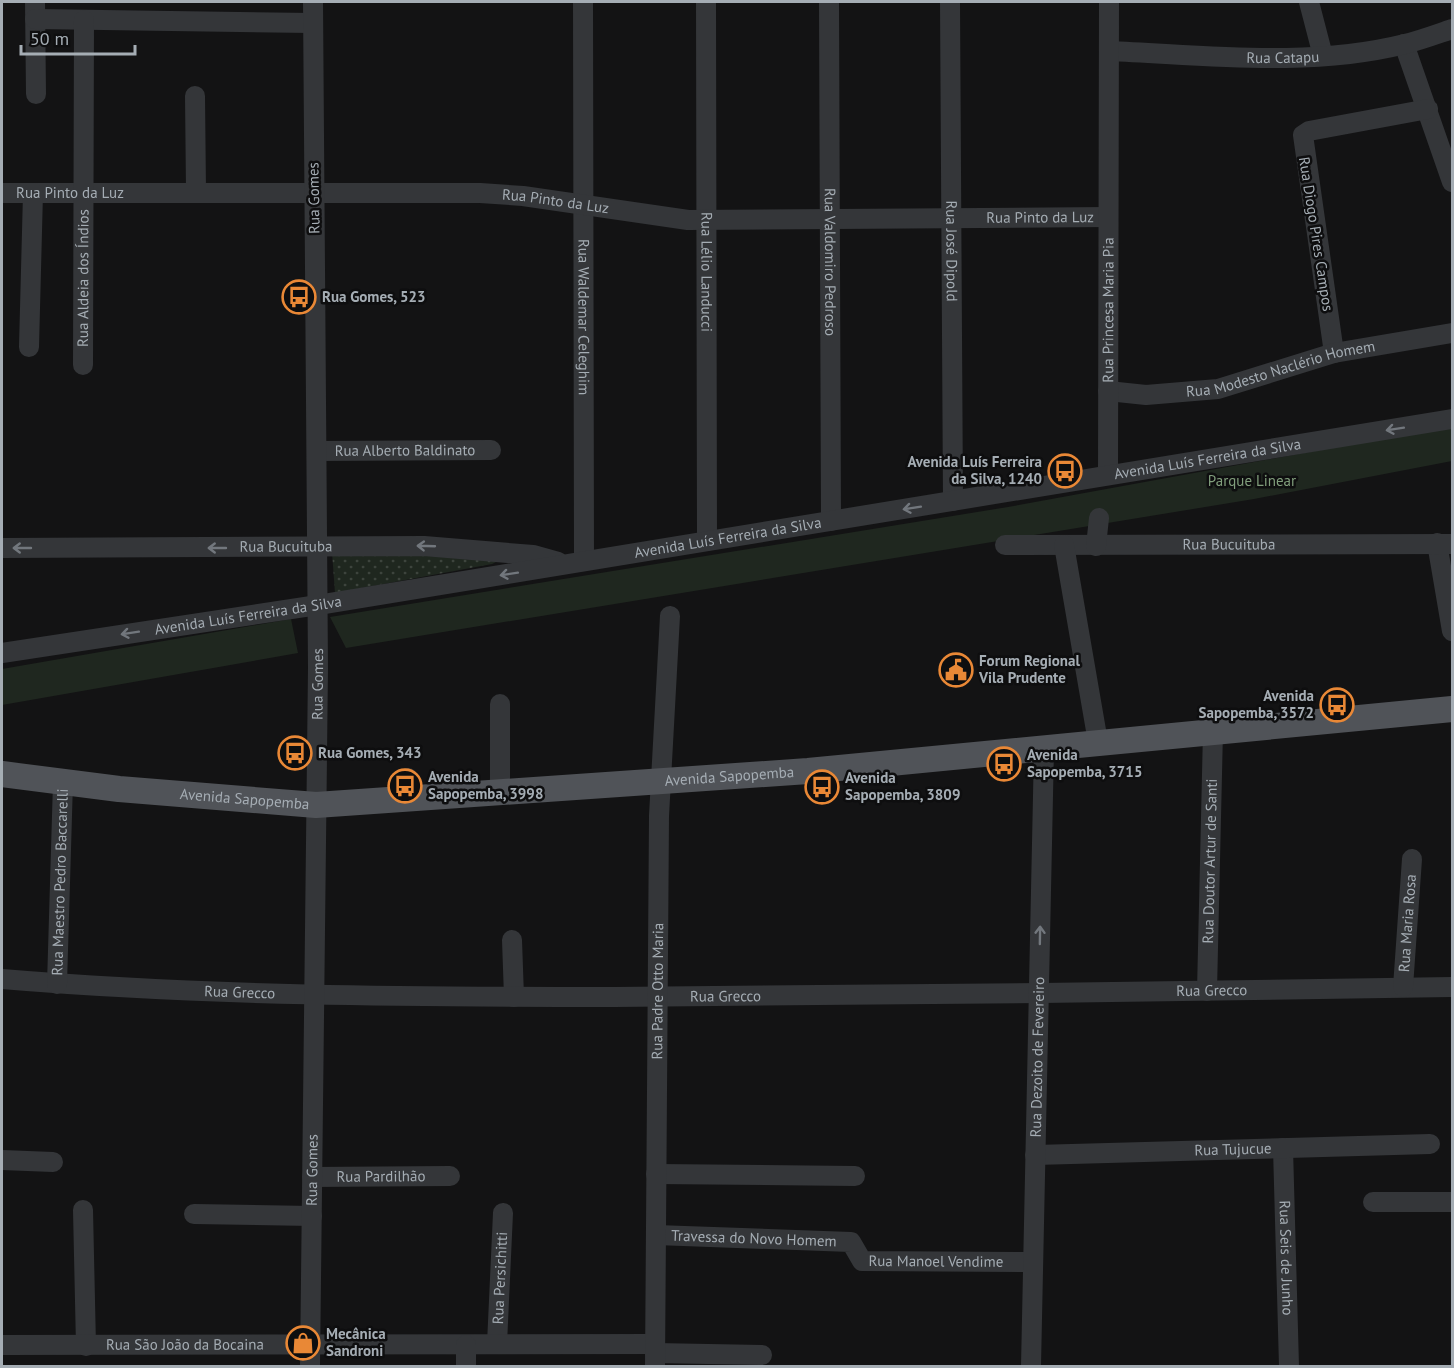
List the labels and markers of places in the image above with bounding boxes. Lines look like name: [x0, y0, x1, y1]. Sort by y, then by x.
bus stop icon: Rua Gomes, 523: [281, 279, 317, 315]
place label: Rua Gomes, 523: [322, 287, 425, 306]
place label: Avenida Luís Ferreira da Silva, 1240: [907, 452, 1042, 488]
bus stop icon: Avenida Luís Ferreira da Silva, 1240: [1047, 453, 1083, 489]
place label: Forum Regional Vila Prudente: [978, 651, 1080, 687]
public building icon: Forum Regional Vila Prudente: [938, 652, 974, 688]
place label: Avenida Sapopemba, 3572: [1199, 686, 1314, 722]
bus stop icon: Avenida Sapopemba, 3572: [1319, 687, 1355, 723]
bus stop icon: Rua Gomes, 343: [277, 735, 313, 771]
place label: Rua Gomes, 343: [318, 743, 421, 762]
place label: Avenida Sapopemba, 3715: [1027, 745, 1142, 781]
bus stop icon: Avenida Sapopemba, 3715: [986, 746, 1022, 782]
place label: Avenida Sapopemba, 3998: [428, 767, 543, 803]
bus stop icon: Avenida Sapopemba, 3998: [387, 768, 423, 804]
place label: Avenida Sapopemba, 3809: [845, 768, 960, 804]
bus stop icon: Avenida Sapopemba, 3809: [804, 769, 840, 805]
place label: Mecânica Sandroni: [326, 1324, 386, 1360]
shop icon: Mecânica Sandroni: [285, 1325, 321, 1361]

